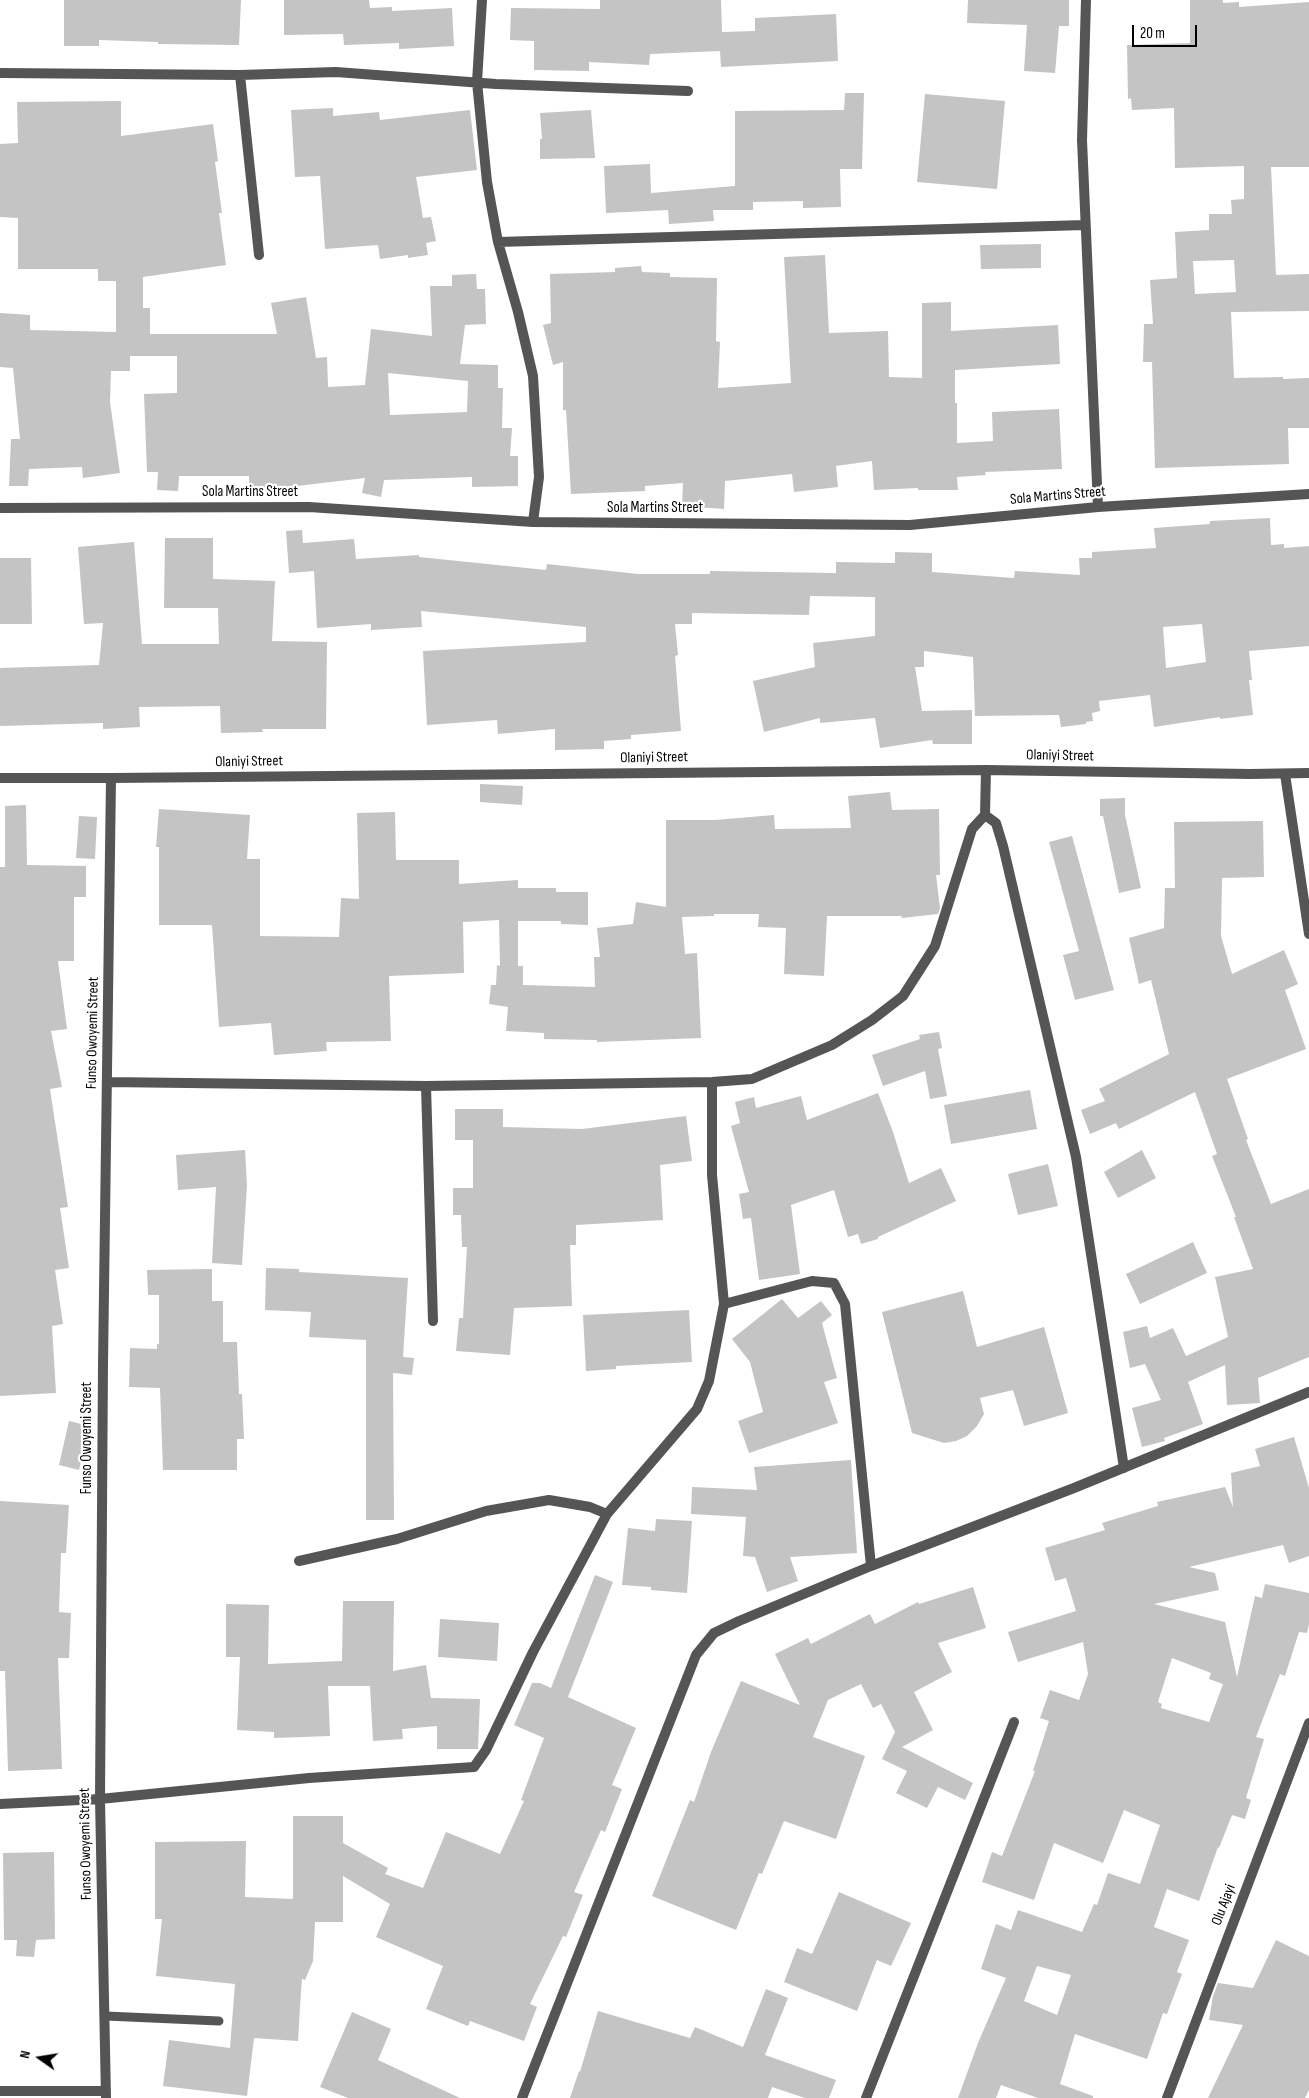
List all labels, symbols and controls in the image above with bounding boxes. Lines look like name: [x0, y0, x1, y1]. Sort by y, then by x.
scale bar: [1134, 15, 1199, 47]
text: 20 m: [1140, 24, 1165, 43]
street label: Sola Martins Street: [202, 483, 298, 501]
street label: Sola Martins Street: [1009, 483, 1107, 509]
street label: Sola Martins Street: [607, 499, 703, 517]
street label: Olaniyi Street: [1026, 746, 1094, 766]
street label: Olaniyi Street: [620, 748, 688, 768]
street label: Olaniyi Street: [215, 752, 283, 772]
street label: Funso Owoyemi Street: [83, 977, 103, 1089]
street label: Funso Owoyemi Street: [78, 1382, 96, 1494]
street label: Funso Owoyemi Street: [76, 1788, 96, 1900]
street label: Olu Ajayi: [1208, 1882, 1240, 1928]
north arrow: [15, 2033, 65, 2083]
text: N: [16, 2049, 34, 2060]

